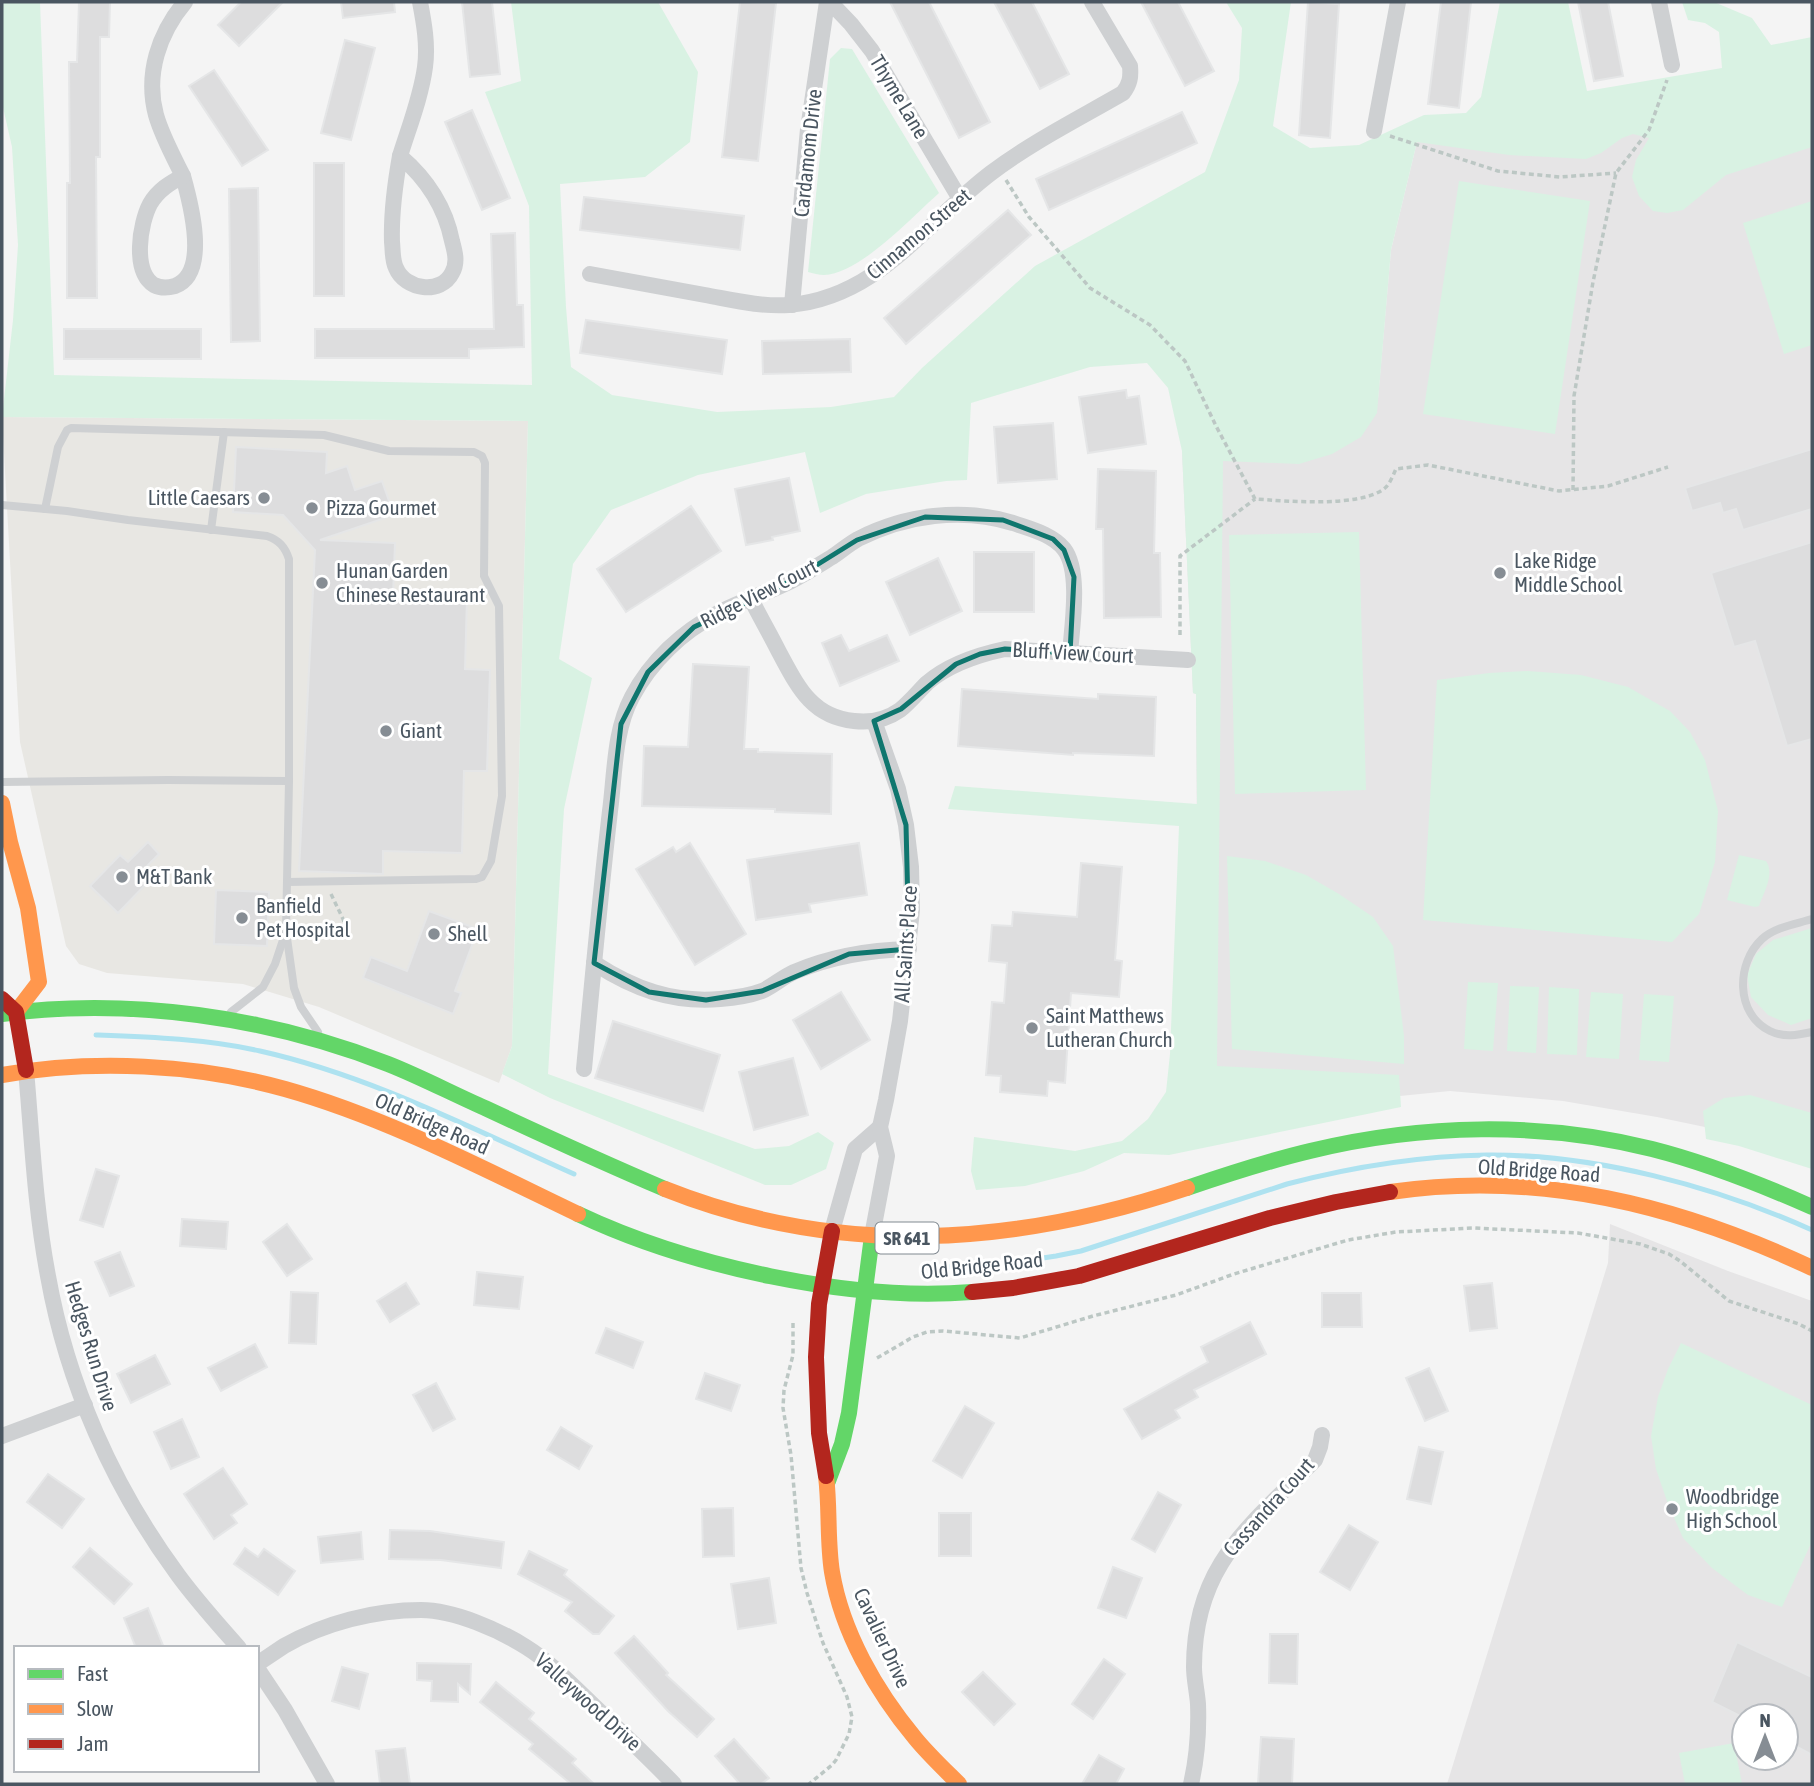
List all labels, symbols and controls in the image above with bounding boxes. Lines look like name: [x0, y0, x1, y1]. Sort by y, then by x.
street label: Thyme Lane: [866, 51, 934, 142]
street label: Cardamom Drive: [788, 88, 826, 218]
street label: Cinnamon Street: [861, 183, 975, 284]
place label: Little Caesars: [148, 485, 250, 509]
marker: Little Caesars: [256, 490, 272, 506]
place label: Pizza Gourmet: [326, 495, 437, 519]
marker: Pizza Gourmet: [304, 500, 320, 516]
place label: Lake Ridge Middle School: [1514, 548, 1623, 596]
street label: Ridge View Court: [696, 553, 821, 633]
place label: Hunan Garden Chinese Restaurant: [336, 558, 485, 606]
marker: Lake Ridge Middle School: [1492, 565, 1508, 581]
marker: Hunan Garden Chinese Restaurant: [314, 575, 330, 591]
street label: Bluff View Court: [1012, 637, 1134, 667]
place label: Giant: [400, 718, 442, 742]
marker: Giant: [378, 723, 394, 739]
place label: M&T Bank: [136, 864, 212, 888]
marker: M&T Bank: [114, 869, 130, 885]
street label: All Saints Place: [889, 885, 921, 1003]
place label: Banfield Pet Hospital: [256, 893, 351, 941]
marker: Banfield Pet Hospital: [234, 910, 250, 926]
place label: Shell: [448, 921, 488, 945]
marker: Shell: [426, 926, 442, 942]
place label: Saint Matthews Lutheran Church: [1046, 1003, 1173, 1051]
marker: Saint Matthews Lutheran Church: [1024, 1020, 1040, 1036]
street label: Old Bridge Road: [372, 1087, 493, 1159]
street label: Old Bridge Road: [1477, 1154, 1601, 1186]
road number: SR 641: [876, 1222, 939, 1254]
street label: Old Bridge Road: [920, 1247, 1044, 1283]
street label: Hedges Run Drive: [61, 1278, 123, 1414]
street label: Cassandra Court: [1218, 1452, 1319, 1560]
place label: Woodbridge High School: [1686, 1484, 1779, 1532]
marker: Woodbridge High School: [1664, 1501, 1680, 1517]
street label: Cavalier Drive: [849, 1584, 916, 1691]
legend: [14, 1646, 259, 1772]
street label: Valleywood Drive: [531, 1648, 646, 1755]
text: Fast: [77, 1661, 108, 1685]
text: Slow: [77, 1696, 114, 1720]
north arrow: [1730, 1702, 1800, 1772]
text: N: [1759, 1709, 1771, 1731]
text: Jam: [77, 1731, 109, 1755]

